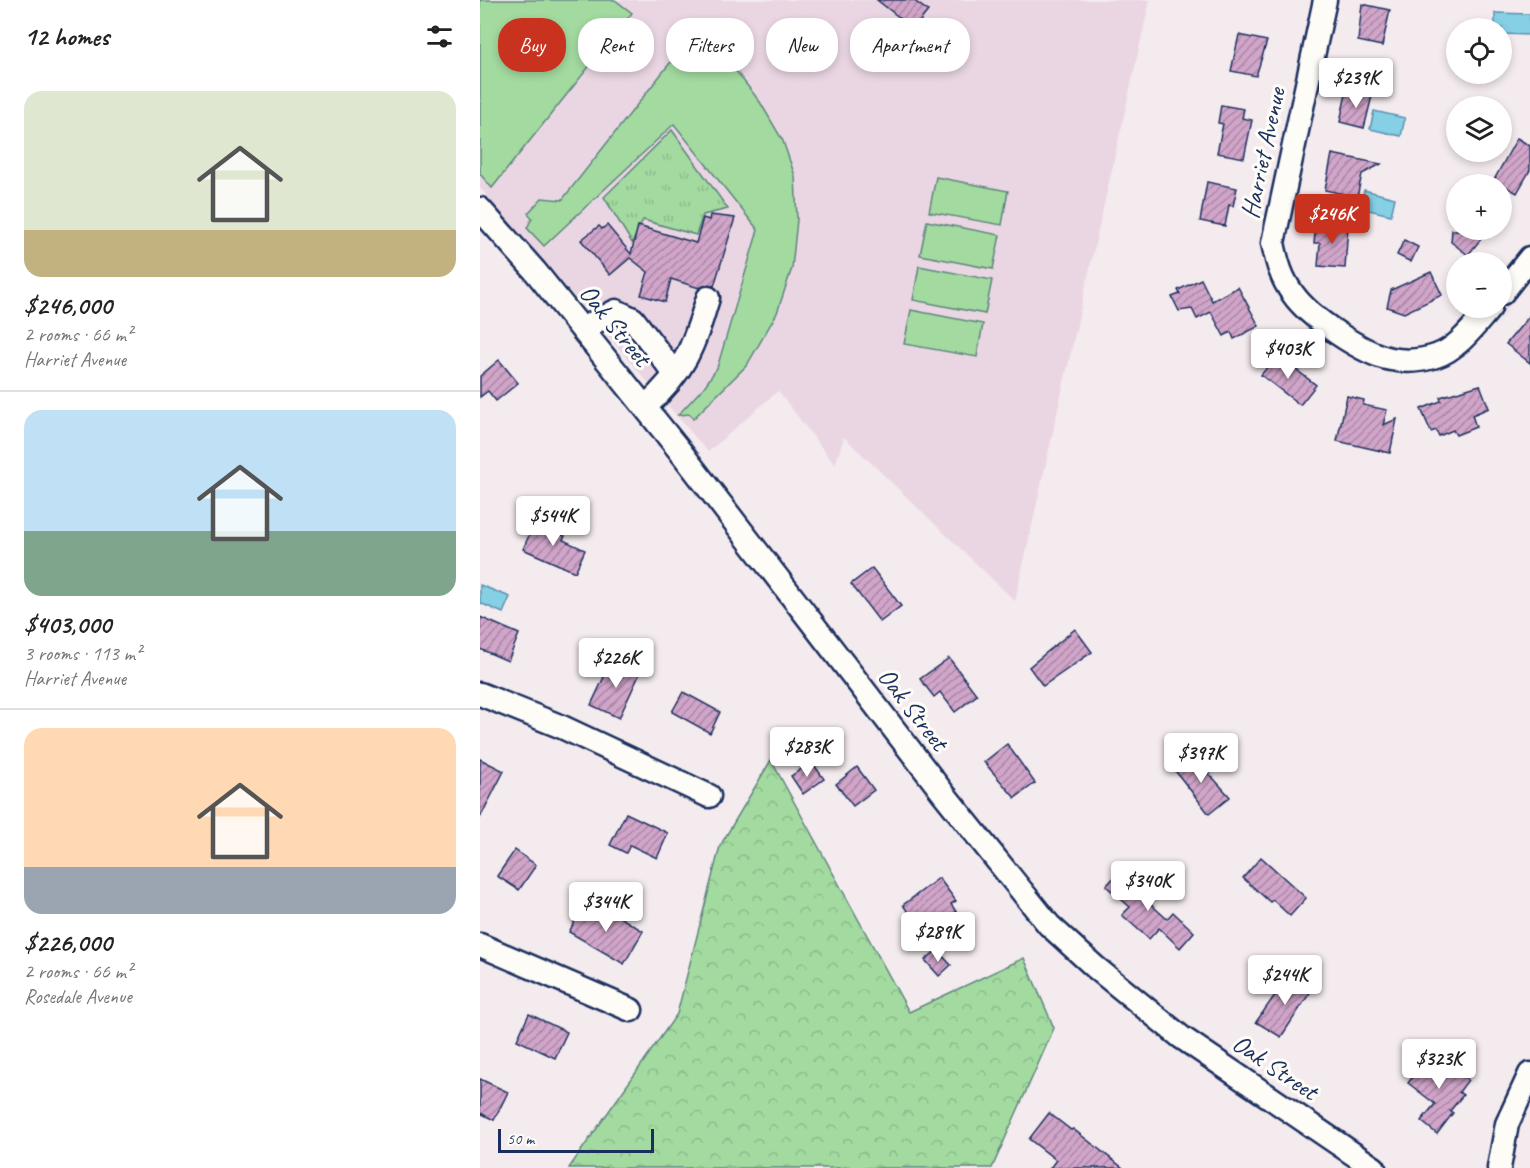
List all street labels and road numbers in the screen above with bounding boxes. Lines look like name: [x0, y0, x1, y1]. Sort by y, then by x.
street label: Harriet Avenue: [1233, 83, 1293, 221]
street label: Oak Street: [572, 277, 660, 375]
street label: Oak Street: [870, 661, 957, 759]
street label: Oak Street: [1226, 1026, 1326, 1109]

